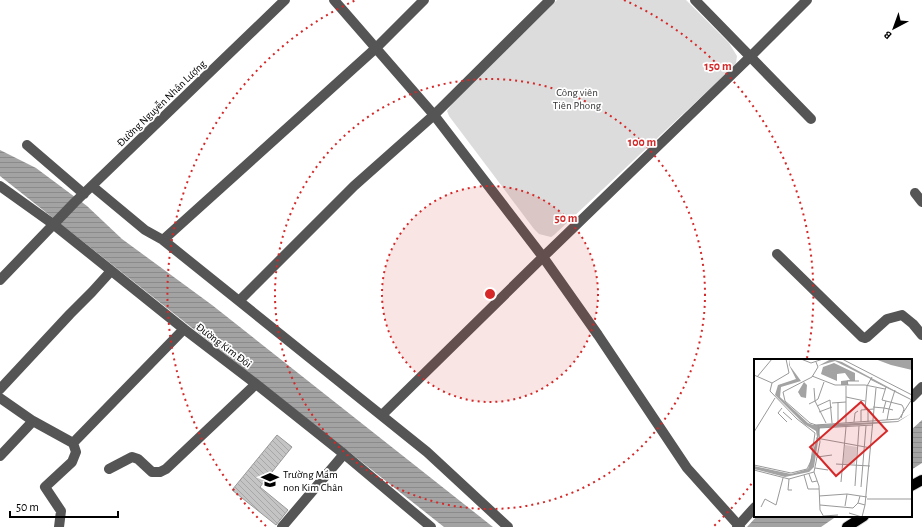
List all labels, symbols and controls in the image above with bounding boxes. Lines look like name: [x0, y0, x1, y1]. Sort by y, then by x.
north arrow: [874, 8, 914, 48]
text: B: [881, 29, 894, 41]
street label: Đường Nguyễn Nhân Lượng: [115, 58, 208, 149]
text: 150 m: [704, 60, 732, 72]
park label: Công viên Tiên Phong: [553, 87, 602, 111]
text: 100 m: [628, 136, 656, 148]
text: 50 m: [555, 212, 578, 224]
centre of rings: [483, 287, 497, 301]
street label: Đường Kim Đôi: [194, 321, 253, 370]
inset map: [754, 359, 912, 517]
place label: Trường Mầm non Kim Chân: [283, 469, 343, 493]
school or university icon: Trường Mầm non Kim Chân: [260, 470, 280, 490]
scale bar: [10, 493, 118, 519]
text: 50 m: [16, 501, 39, 513]

